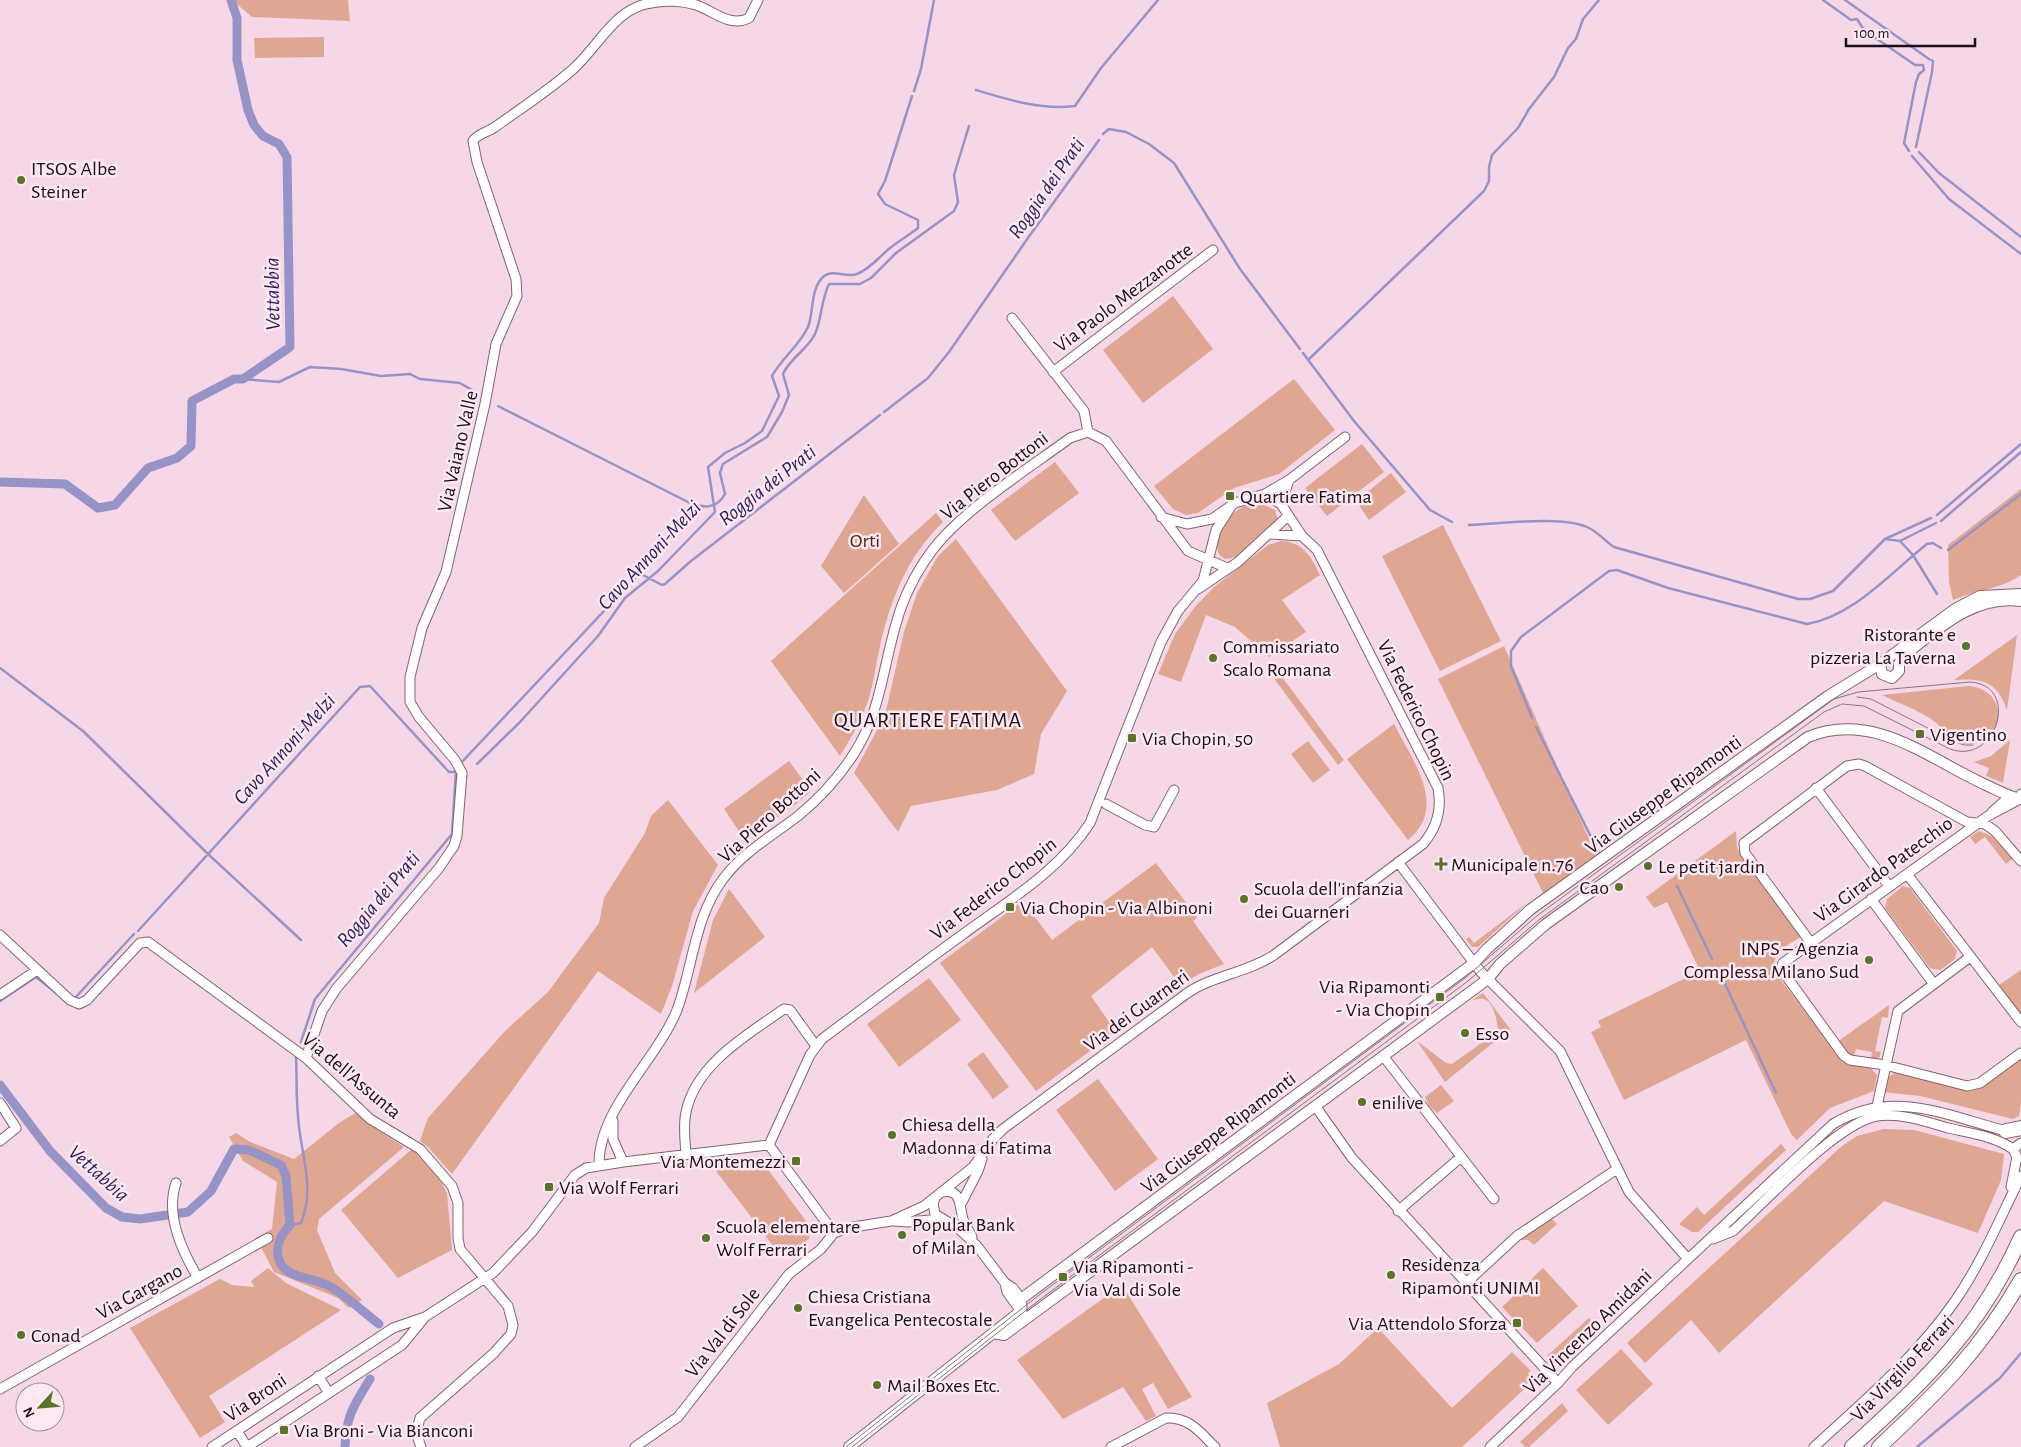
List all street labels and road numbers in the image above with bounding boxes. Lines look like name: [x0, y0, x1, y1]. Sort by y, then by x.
street label: Via Paolo Mezzanotte: [1051, 239, 1197, 356]
street label: Via Vaiano Valle: [434, 389, 482, 514]
street label: Via Piero Bottoni: [937, 428, 1052, 524]
street label: Via Federico Chopin: [1373, 637, 1459, 784]
street label: Via Giuseppe Ripamonti: [1582, 732, 1745, 858]
street label: Via Piero Bottoni: [715, 765, 825, 867]
street label: Via Girardo Patecchio: [1811, 813, 1956, 927]
street label: Via Federico Chopin: [927, 834, 1060, 944]
street label: Via dei Guarneri: [1080, 966, 1193, 1055]
street label: Via dell'Assunta: [298, 1029, 405, 1123]
street label: Via Giuseppe Ripamonti: [1138, 1068, 1300, 1197]
street label: Via Gargano: [93, 1260, 186, 1324]
street label: Via Vincenzo Amidani: [1520, 1265, 1656, 1398]
street label: Via Val di Sole: [682, 1284, 764, 1381]
street label: Via Virgilio Ferrari: [1847, 1312, 1958, 1426]
street label: Via Broni: [221, 1370, 290, 1426]

